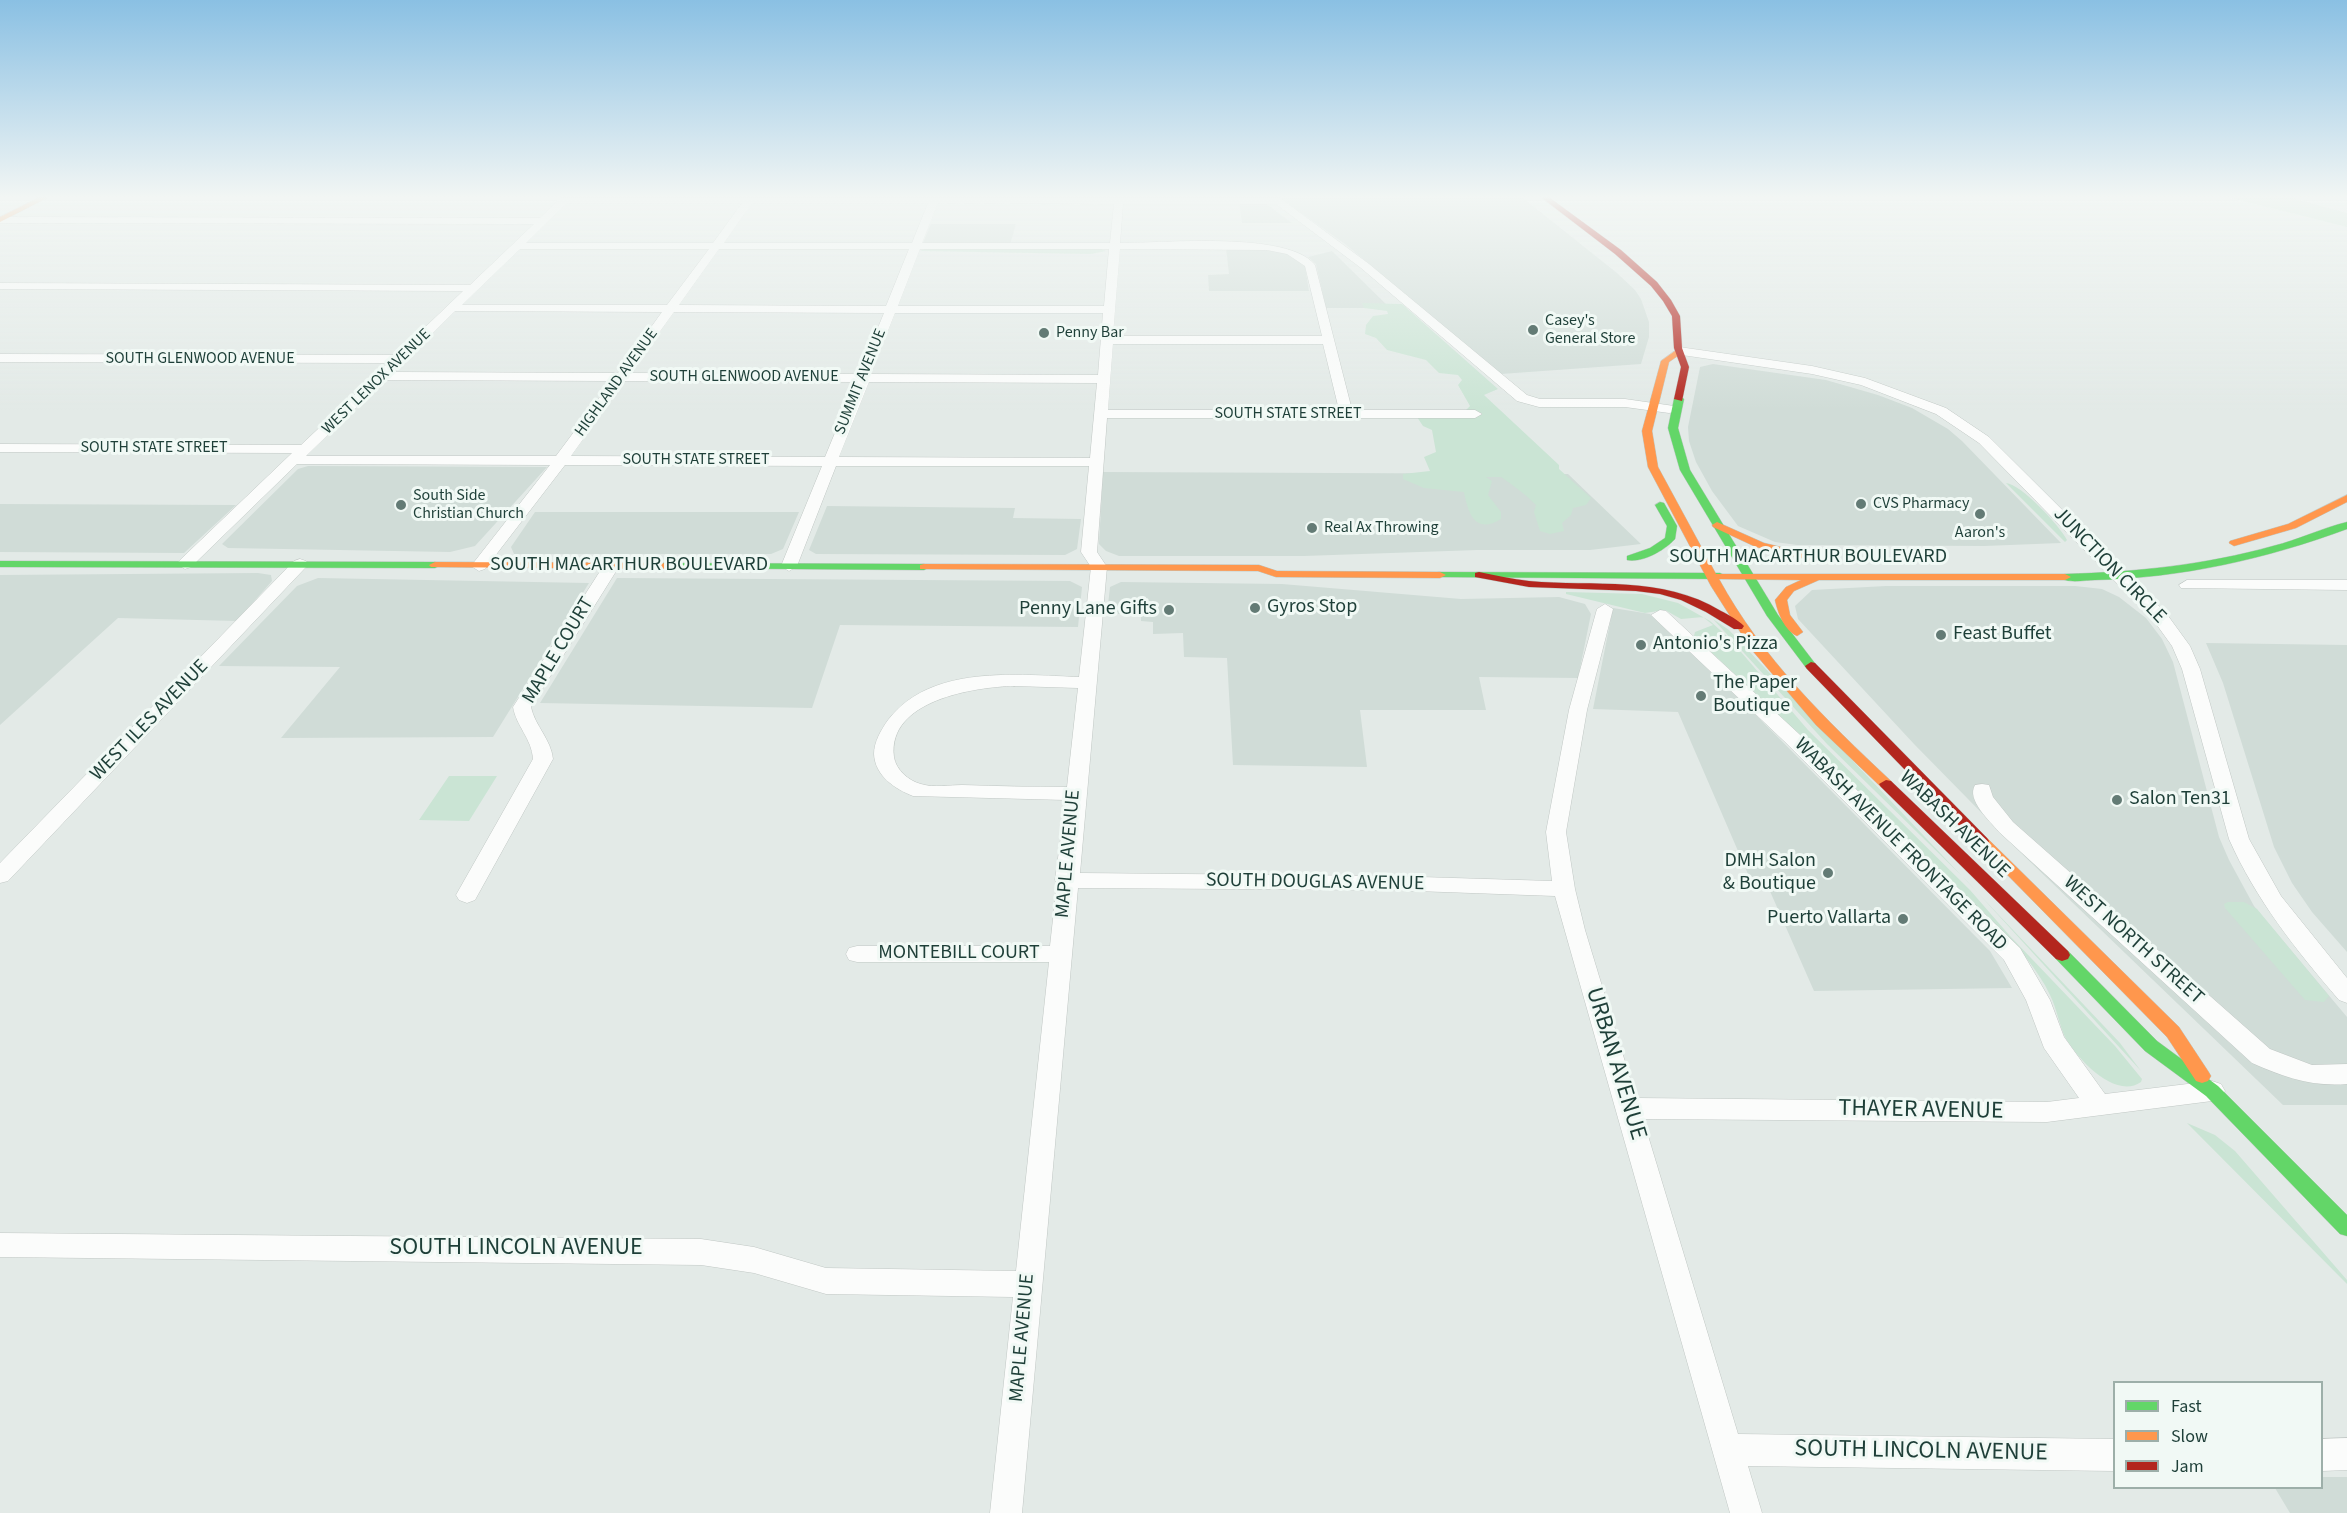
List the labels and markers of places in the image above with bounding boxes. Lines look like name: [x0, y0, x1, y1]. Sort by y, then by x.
place label: Casey's General Store: [1545, 311, 1635, 349]
place label: Penny Bar: [1056, 323, 1124, 343]
marker: Casey's General Store: [1526, 323, 1540, 337]
marker: Penny Bar: [1037, 326, 1051, 340]
place label: South Side Christian Church: [413, 486, 524, 524]
place label: CVS Pharmacy: [1873, 494, 1969, 514]
marker: CVS Pharmacy: [1854, 497, 1868, 511]
marker: South Side Christian Church: [394, 498, 408, 512]
marker: Aaron's: [1973, 507, 1987, 521]
place label: Real Ax Throwing: [1324, 518, 1439, 538]
marker: Real Ax Throwing: [1305, 521, 1319, 535]
place label: Aaron's: [1955, 523, 2005, 543]
place label: Gyros Stop: [1267, 596, 1357, 620]
place label: Penny Lane Gifts: [1019, 598, 1157, 622]
marker: Gyros Stop: [1248, 601, 1262, 615]
marker: Penny Lane Gifts: [1162, 603, 1176, 617]
place label: Feast Buffet: [1953, 623, 2052, 647]
marker: Feast Buffet: [1934, 628, 1948, 642]
place label: Antonio's Pizza: [1653, 633, 1778, 657]
marker: Antonio's Pizza: [1634, 638, 1648, 652]
place label: The Paper Boutique: [1713, 672, 1797, 719]
marker: The Paper Boutique: [1694, 689, 1708, 703]
place label: Salon Ten31: [2129, 788, 2231, 812]
marker: Salon Ten31: [2110, 793, 2124, 807]
place label: DMH Salon & Boutique: [1723, 850, 1816, 897]
marker: DMH Salon & Boutique: [1821, 866, 1835, 880]
place label: Puerto Vallarta: [1767, 907, 1891, 931]
marker: Puerto Vallarta: [1896, 912, 1910, 926]

